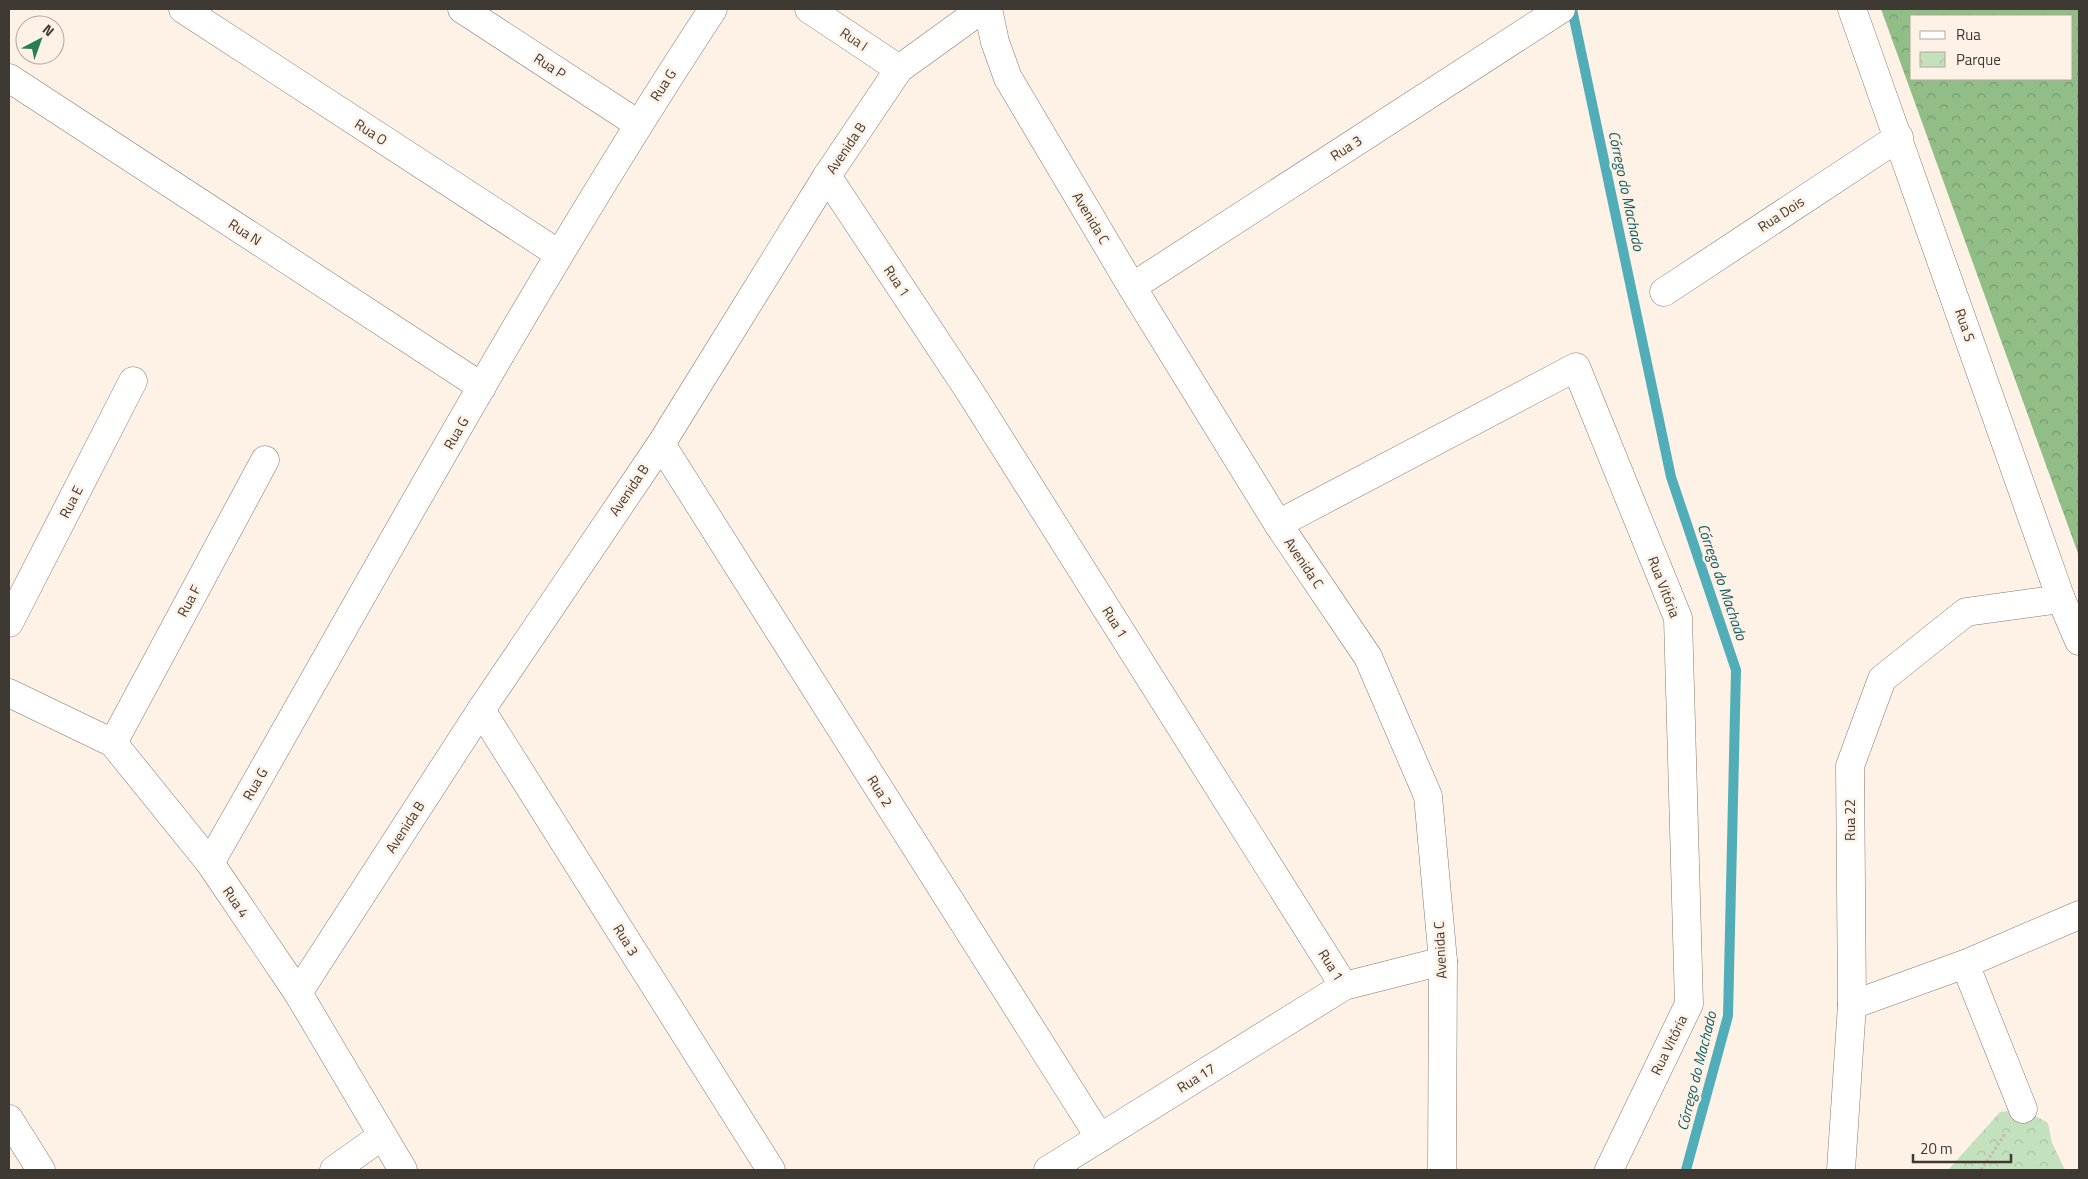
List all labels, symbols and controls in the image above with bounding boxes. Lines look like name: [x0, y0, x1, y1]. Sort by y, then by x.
north arrow: [15, 15, 65, 65]
legend: [1910, 15, 2073, 80]
text: N: [38, 19, 59, 41]
street label: Rua I: [836, 22, 872, 56]
text: Rua: [1956, 23, 1981, 46]
street label: Rua P: [530, 47, 570, 84]
text: Parque: [1956, 48, 2001, 71]
street label: Rua G: [644, 64, 681, 105]
street label: Rua O: [351, 113, 392, 150]
street label: Avenida B: [821, 118, 871, 178]
water label: Córrego do Machado: [1603, 129, 1651, 254]
street label: Rua 3: [1326, 130, 1366, 166]
street label: Avenida C: [1068, 188, 1115, 248]
street label: Rua Dois: [1753, 191, 1808, 237]
street label: Rua N: [225, 213, 266, 250]
street label: Rua 1: [879, 261, 916, 301]
street label: Rua S: [1950, 305, 1981, 344]
street label: Rua G: [438, 412, 473, 453]
street label: Avenida B: [604, 460, 654, 520]
street label: Rua E: [54, 482, 88, 522]
water label: Córrego do Machado: [1692, 520, 1753, 644]
street label: Avenida C: [1280, 533, 1329, 593]
street label: Rua Vitória: [1643, 553, 1686, 621]
street label: Rua F: [171, 581, 206, 620]
street label: Rua 1: [1098, 602, 1133, 642]
street label: Rua G: [237, 763, 272, 804]
street label: Rua 2: [863, 771, 898, 811]
street label: Avenida B: [380, 796, 429, 857]
street label: Rua 22: [1839, 799, 1860, 841]
street label: Rua 4: [218, 882, 255, 922]
street label: Rua 3: [609, 920, 644, 960]
street label: Avenida C: [1427, 920, 1451, 979]
street label: Rua 1: [1314, 945, 1349, 985]
water label: Córrego do Machado: [1671, 1008, 1723, 1133]
street label: Rua Vitória: [1645, 1011, 1692, 1078]
street label: Rua 17: [1172, 1058, 1219, 1098]
scale bar: [1913, 1132, 2010, 1164]
text: 20 m: [1920, 1137, 1953, 1160]

